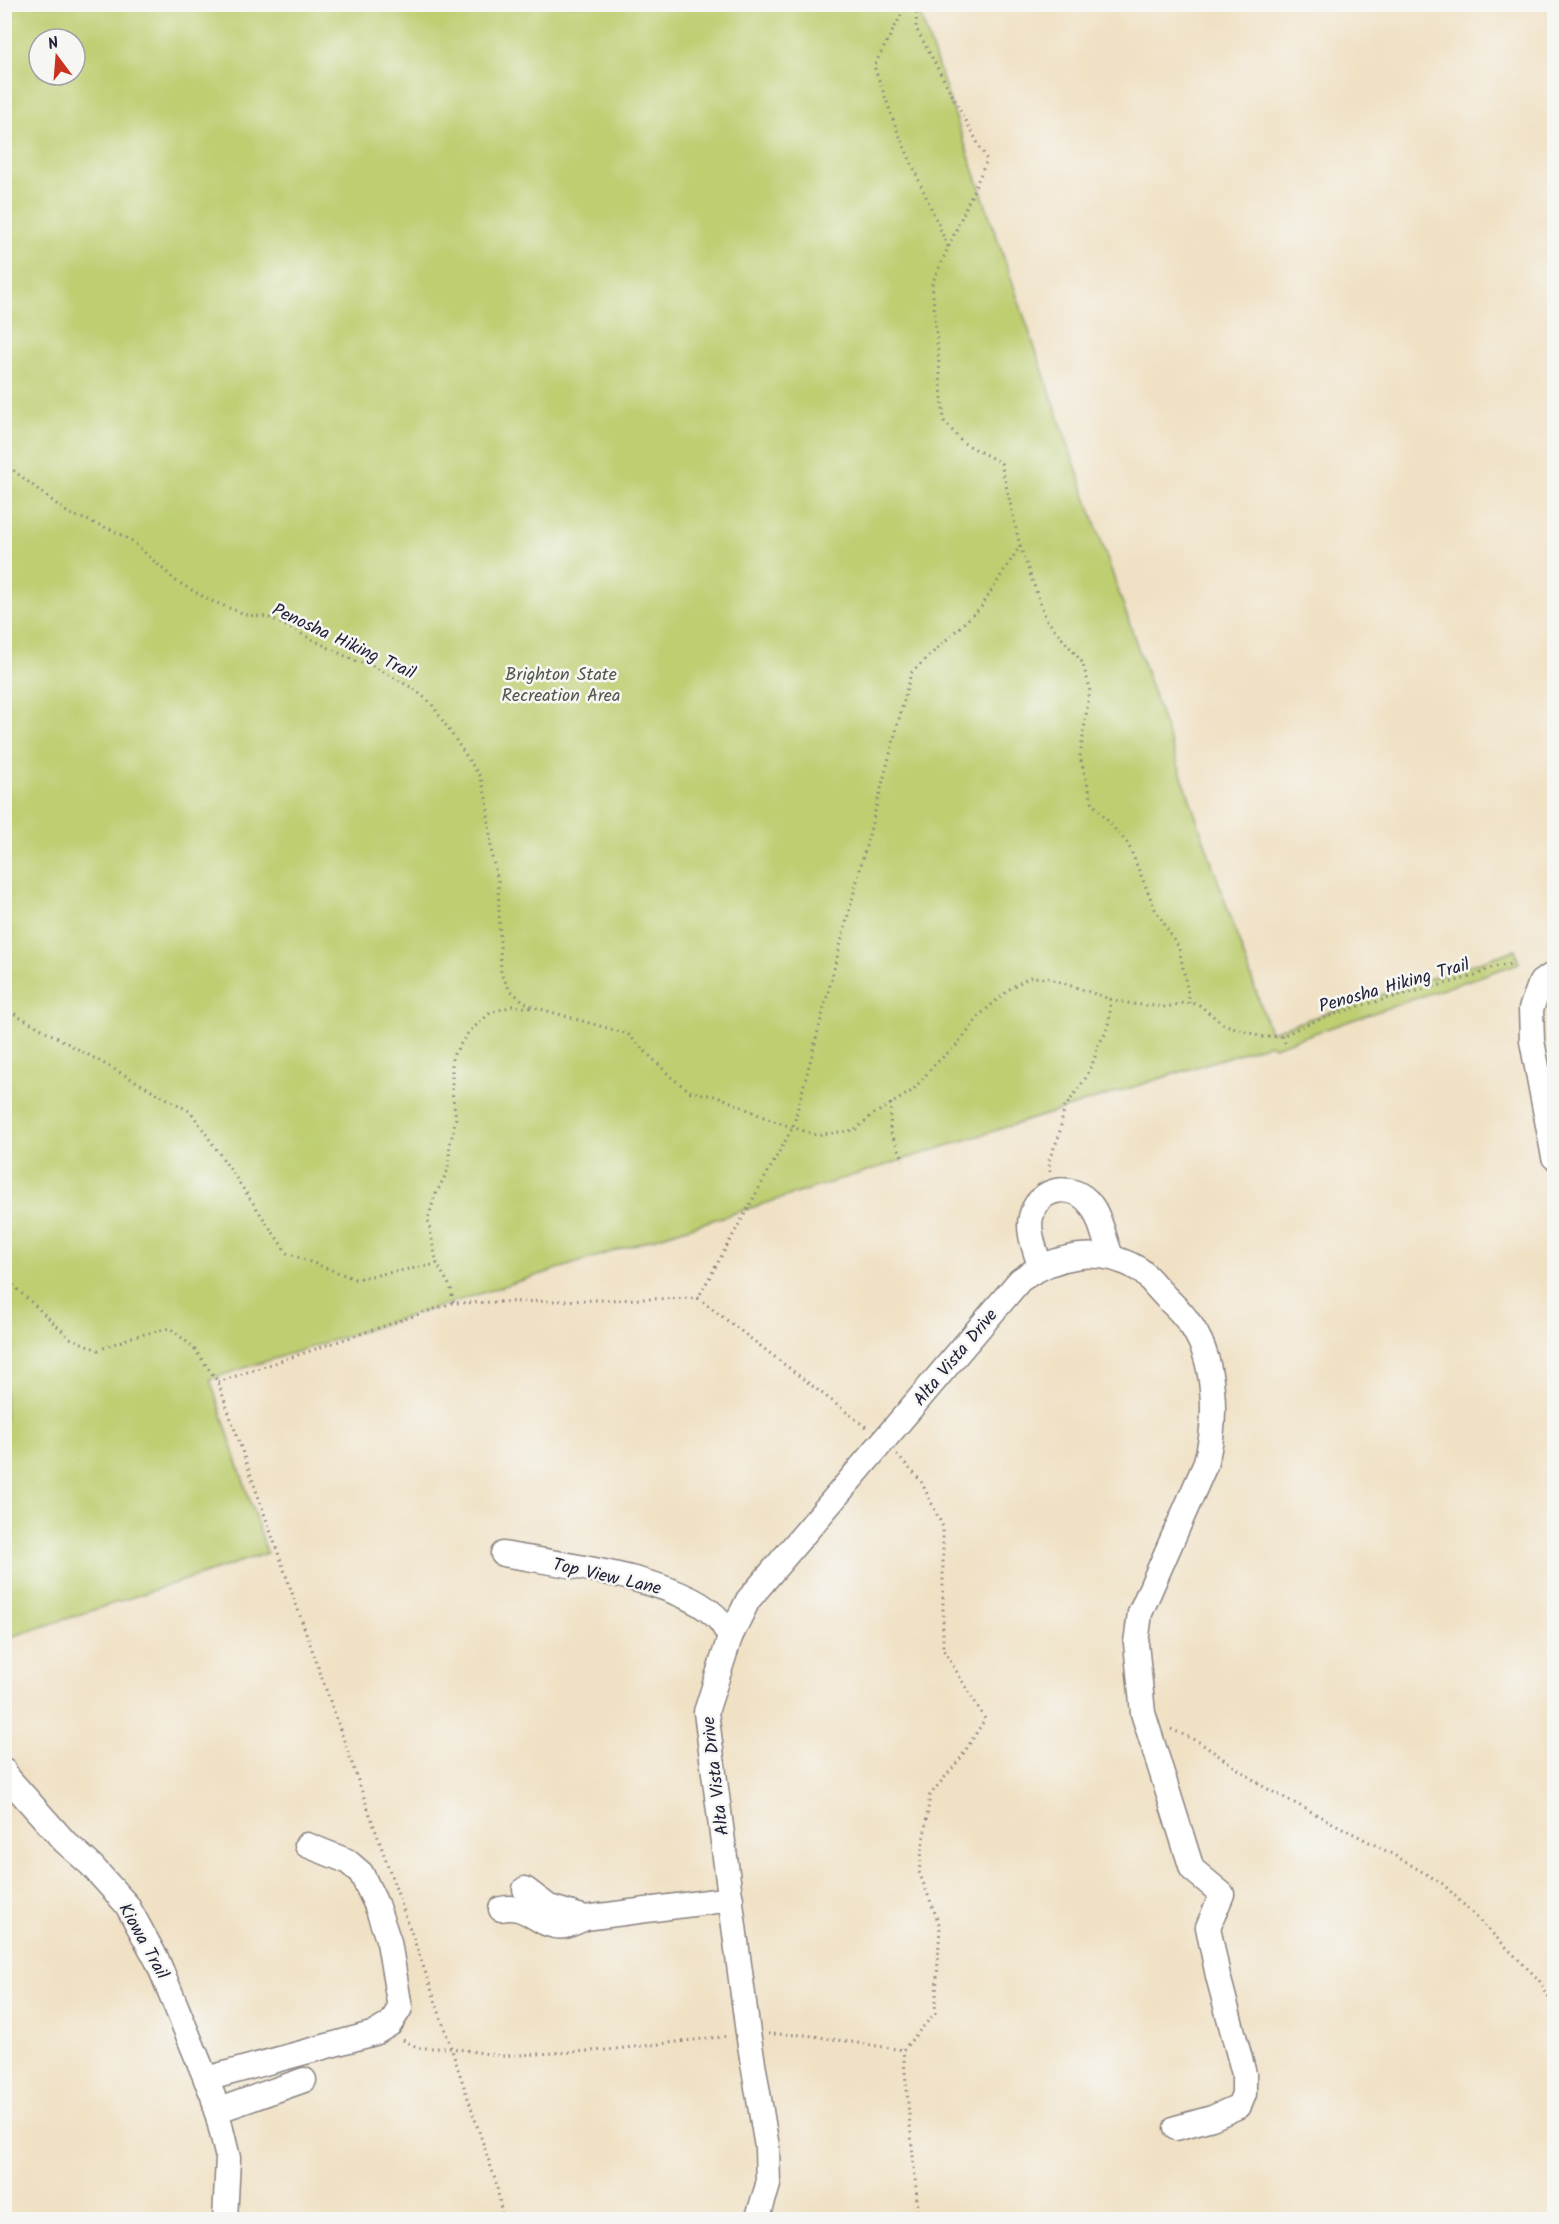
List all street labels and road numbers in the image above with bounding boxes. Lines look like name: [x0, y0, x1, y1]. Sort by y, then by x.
street label: Penosha Hiking Trail: [267, 596, 421, 689]
street label: Penosha Hiking Trail: [1316, 951, 1474, 1022]
street label: Alta Vista Drive: [907, 1303, 1006, 1413]
street label: Top View Lane: [549, 1551, 664, 1604]
street label: Alta Vista Drive: [695, 1715, 738, 1837]
street label: Kiowa Trail: [110, 1898, 176, 1986]

